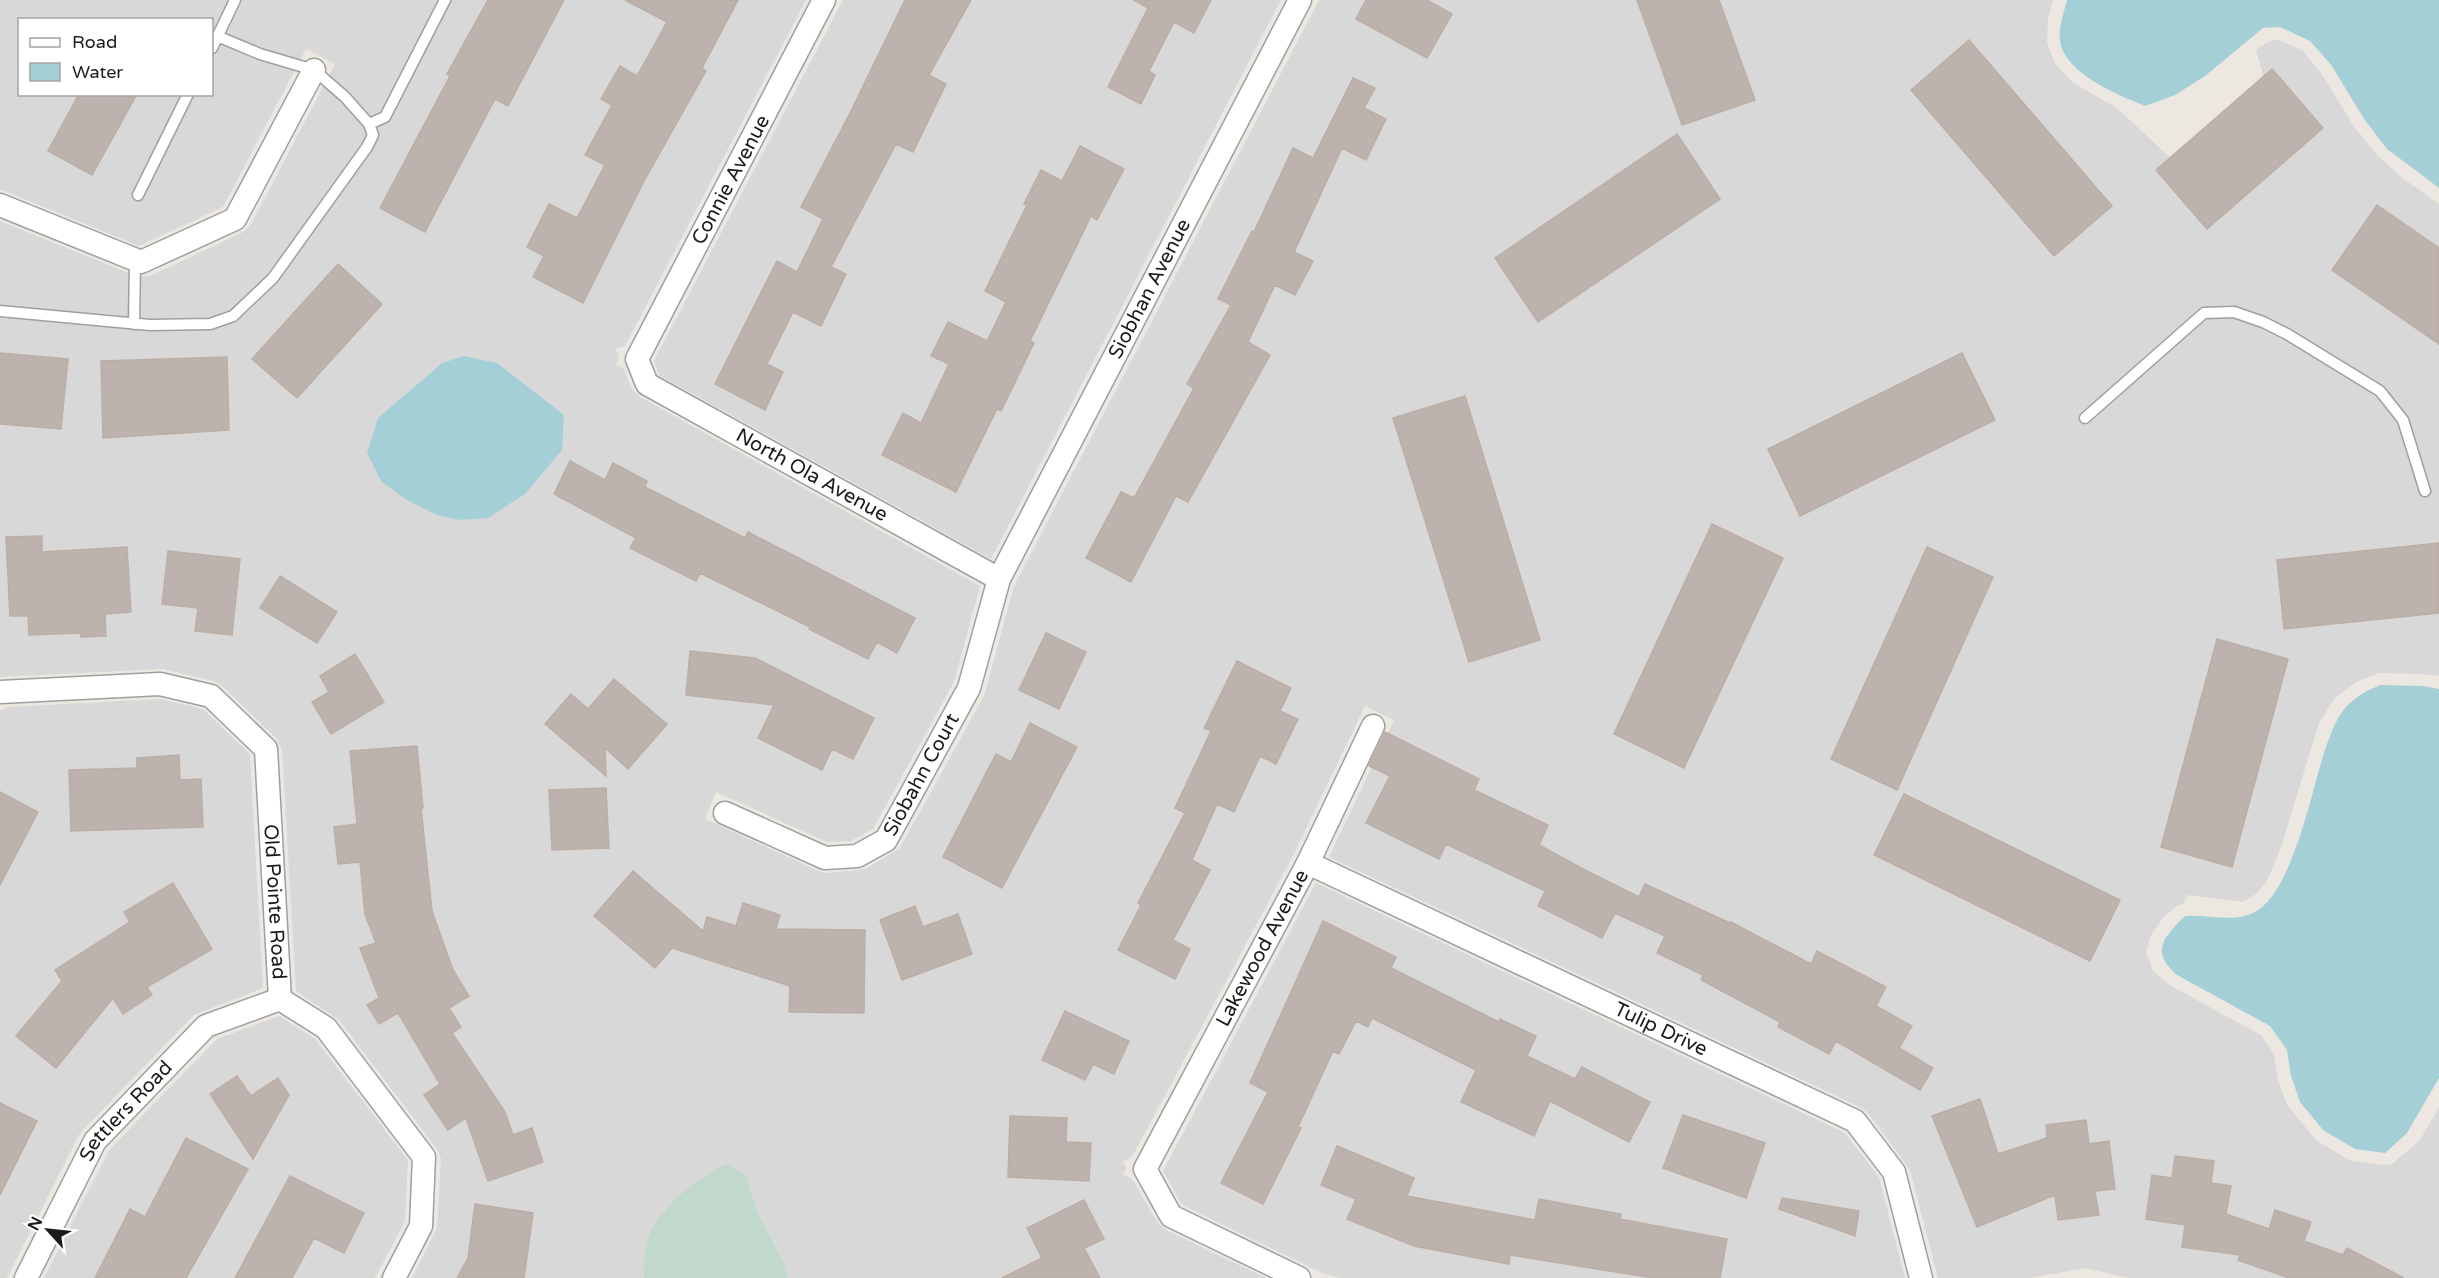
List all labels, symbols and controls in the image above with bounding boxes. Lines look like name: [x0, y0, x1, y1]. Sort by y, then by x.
legend: [18, 18, 213, 96]
text: Road: [72, 31, 117, 53]
text: Water: [72, 61, 123, 83]
street label: Connie Avenue: [687, 111, 775, 249]
street label: Siobhan Avenue: [1104, 215, 1196, 363]
street label: North Ola Avenue: [732, 424, 892, 527]
street label: Siobahn Court: [878, 709, 965, 840]
street label: Old Pointe Road: [258, 823, 291, 980]
street label: Lakewood Avenue: [1211, 866, 1314, 1031]
street label: Tulip Drive: [1610, 997, 1711, 1062]
street label: Settlers Road: [75, 1056, 178, 1166]
north arrow: [18, 1200, 78, 1260]
text: N: [24, 1213, 47, 1234]

